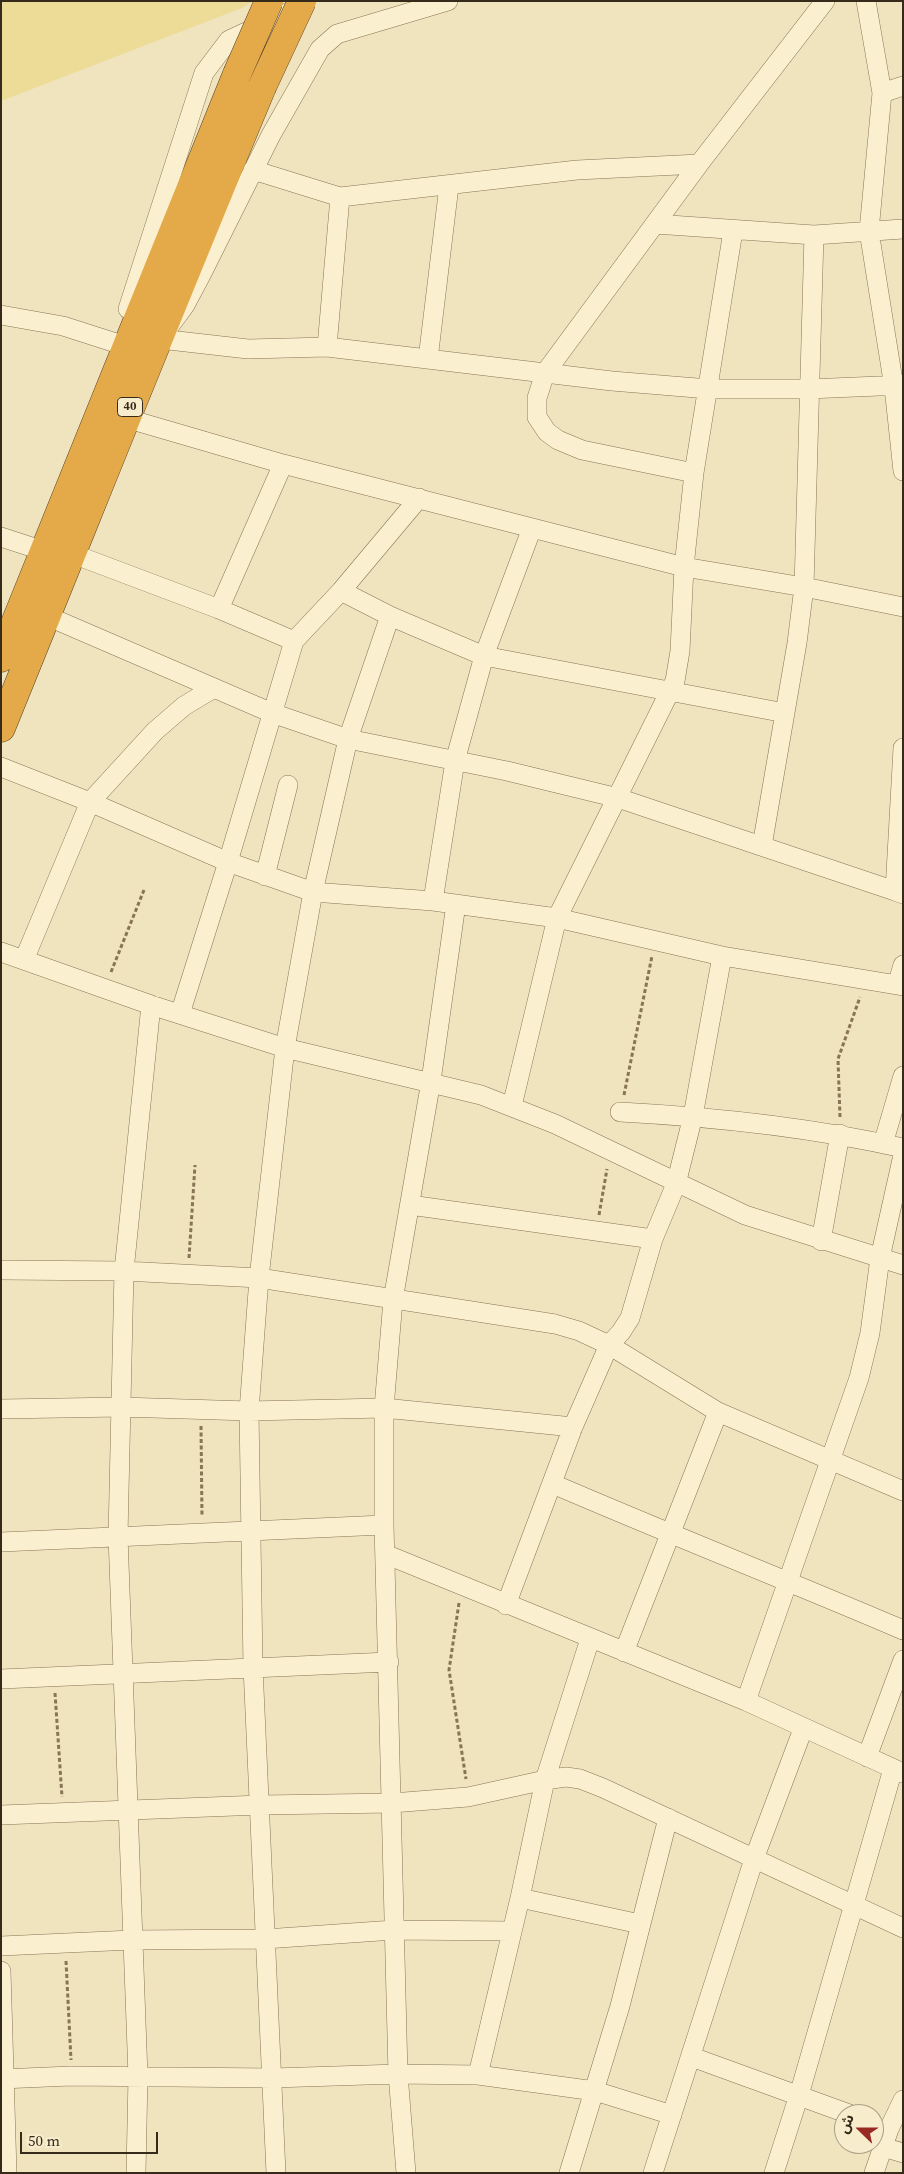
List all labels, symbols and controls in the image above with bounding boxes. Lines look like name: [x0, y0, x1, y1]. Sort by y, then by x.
road number: 40: [118, 398, 142, 417]
north arrow: [834, 2104, 884, 2154]
text: ش: [833, 2111, 859, 2136]
scale bar: [22, 2122, 160, 2154]
text: 50 m: [28, 2130, 60, 2151]

